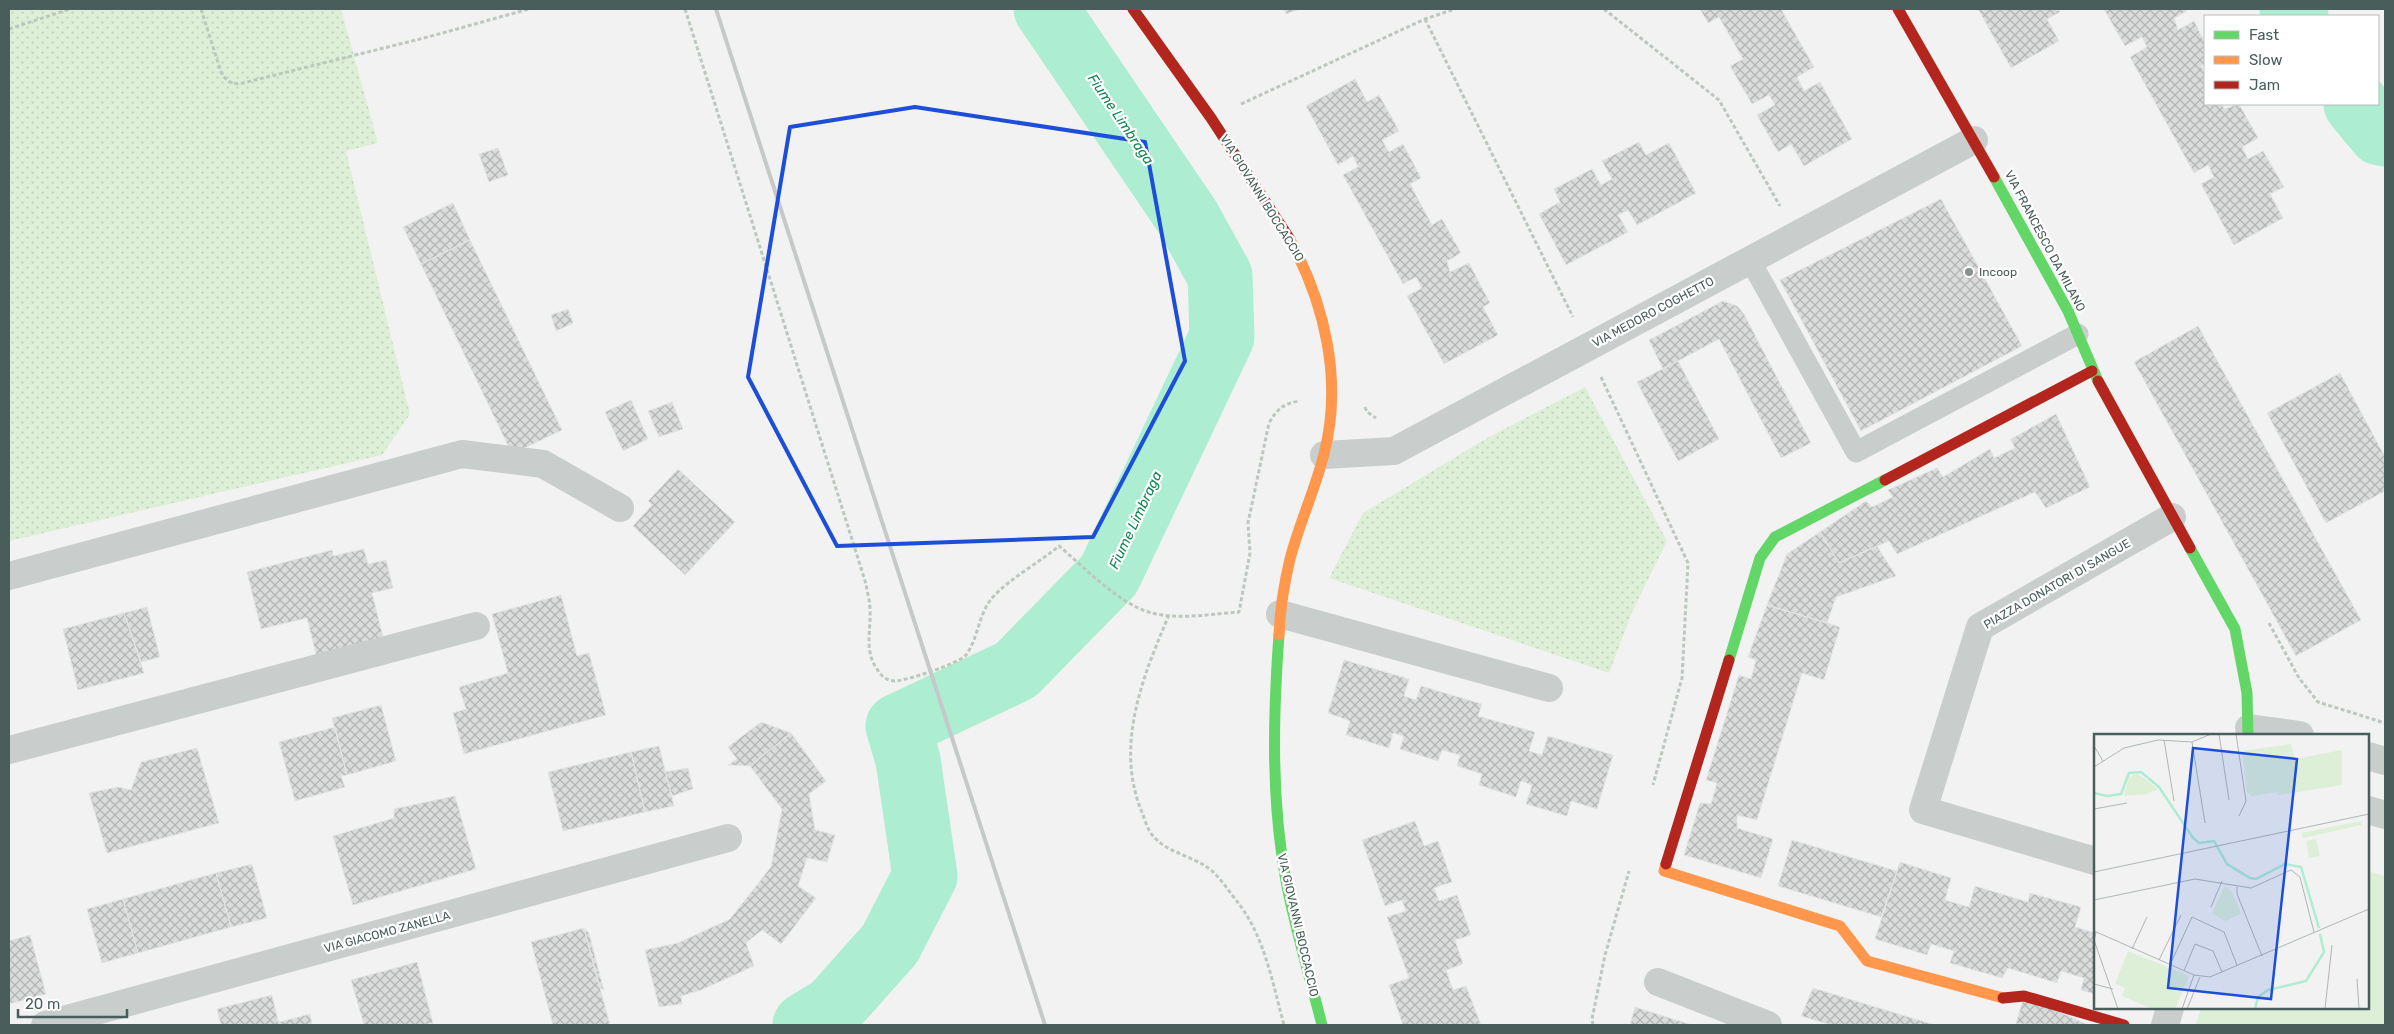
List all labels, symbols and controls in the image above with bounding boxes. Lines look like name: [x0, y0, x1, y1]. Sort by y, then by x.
legend: [2204, 15, 2379, 105]
text: Fast: [2249, 26, 2279, 44]
text: Slow: [2249, 51, 2282, 69]
water label: Fiume Limbraga: [1084, 71, 1157, 168]
text: Jam: [2249, 76, 2280, 94]
street label: VIA GIOVANNI BOCCACCIO: [1217, 132, 1307, 264]
street label: VIA FRANCESCO DA MILANO: [2002, 168, 2088, 314]
place label: Incoop: [1979, 265, 2017, 279]
marker: Incoop: [1963, 266, 1975, 278]
street label: VIA MEDORO COGHETTO: [1590, 274, 1716, 350]
water label: Fiume Limbraga: [1105, 469, 1166, 572]
street label: PIAZZA DONATORI DI SANGUE: [1981, 536, 2133, 632]
inset map: [2094, 734, 2369, 1009]
street label: VIA GIOVANNI BOCCACCIO: [1275, 852, 1321, 998]
street label: VIA GIACOMO ZANELLA: [322, 908, 452, 956]
scale bar: [18, 986, 126, 1018]
text: 20 m: [25, 995, 60, 1013]

